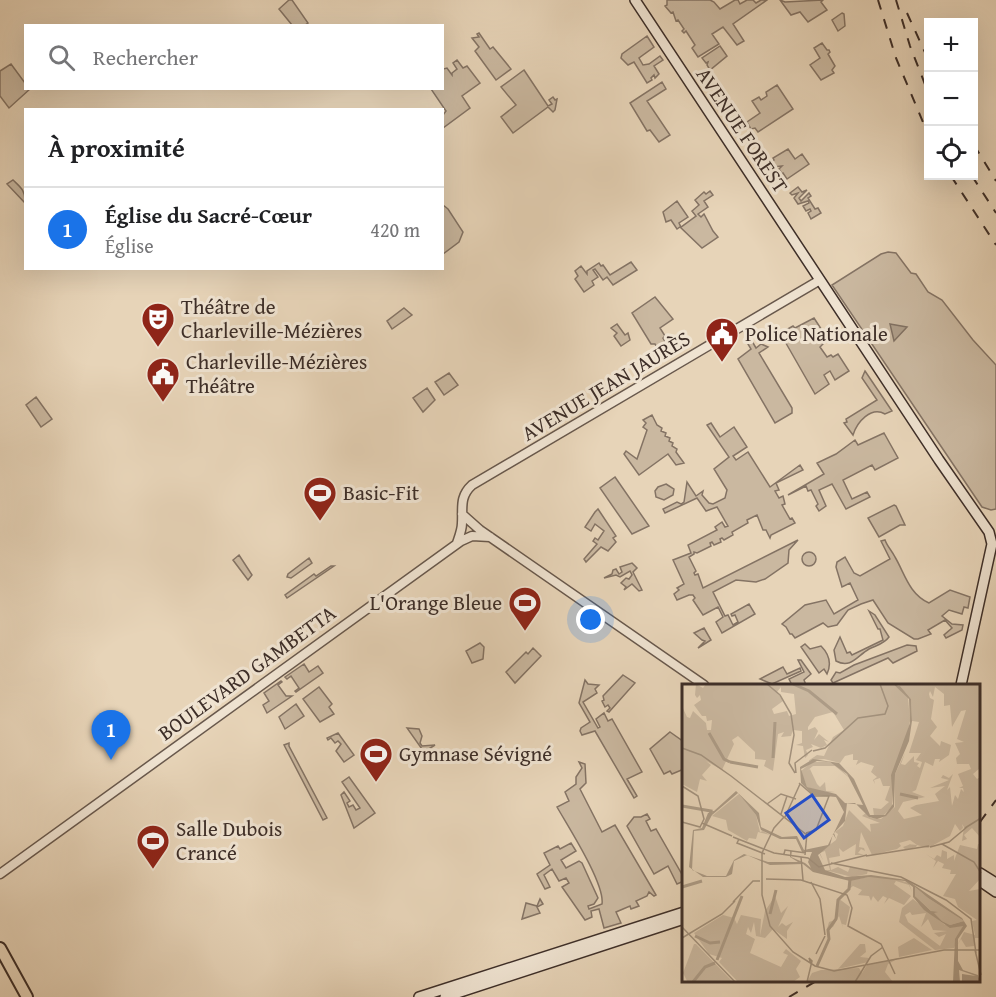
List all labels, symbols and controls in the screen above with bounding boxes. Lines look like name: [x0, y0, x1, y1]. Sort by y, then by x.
map controls: [924, 18, 978, 180]
button: +: [924, 18, 978, 72]
search box: [24, 24, 444, 90]
icon: search: [45, 41, 78, 74]
text: Rechercher: [93, 41, 198, 73]
street label: AVENUE FOREST: [689, 61, 796, 199]
button: −: [924, 72, 978, 126]
button: locate: [924, 126, 978, 180]
text: À proximité: [48, 128, 185, 167]
text: Église du Sacré-Cœur: [105, 199, 312, 231]
text: 1: [62, 215, 73, 244]
text: 420 m: [370, 215, 420, 244]
text: Église: [105, 231, 154, 260]
place label: Théâtre de Charleville-Mézières: [181, 291, 362, 346]
theatre icon: Théâtre de Charleville-Mézières: [140, 301, 176, 348]
public building icon: Police Nationale: [704, 316, 740, 363]
place label: Police Nationale: [745, 318, 888, 349]
street label: AVENUE JEAN JAURÈS: [515, 323, 696, 448]
place label: Charleville-Mézières Théâtre: [186, 346, 367, 401]
public building icon: Charleville-Mézières Théâtre: [145, 356, 181, 403]
sports icon: Basic-Fit: [302, 475, 338, 522]
place label: Basic-Fit: [343, 477, 420, 508]
sports icon: L'Orange Bleue: [507, 585, 543, 632]
place label: L'Orange Bleue: [370, 587, 502, 618]
street label: BOULEVARD GAMBETTA: [151, 597, 342, 748]
your location: [576, 605, 605, 634]
inset map: [682, 684, 981, 982]
pin: 1: [92, 710, 130, 760]
sports icon: Gymnase Sévigné: [358, 736, 394, 783]
place label: Gymnase Sévigné: [399, 738, 552, 769]
place label: Salle Dubois Crancé: [176, 813, 282, 868]
sports icon: Salle Dubois Crancé: [135, 823, 171, 870]

